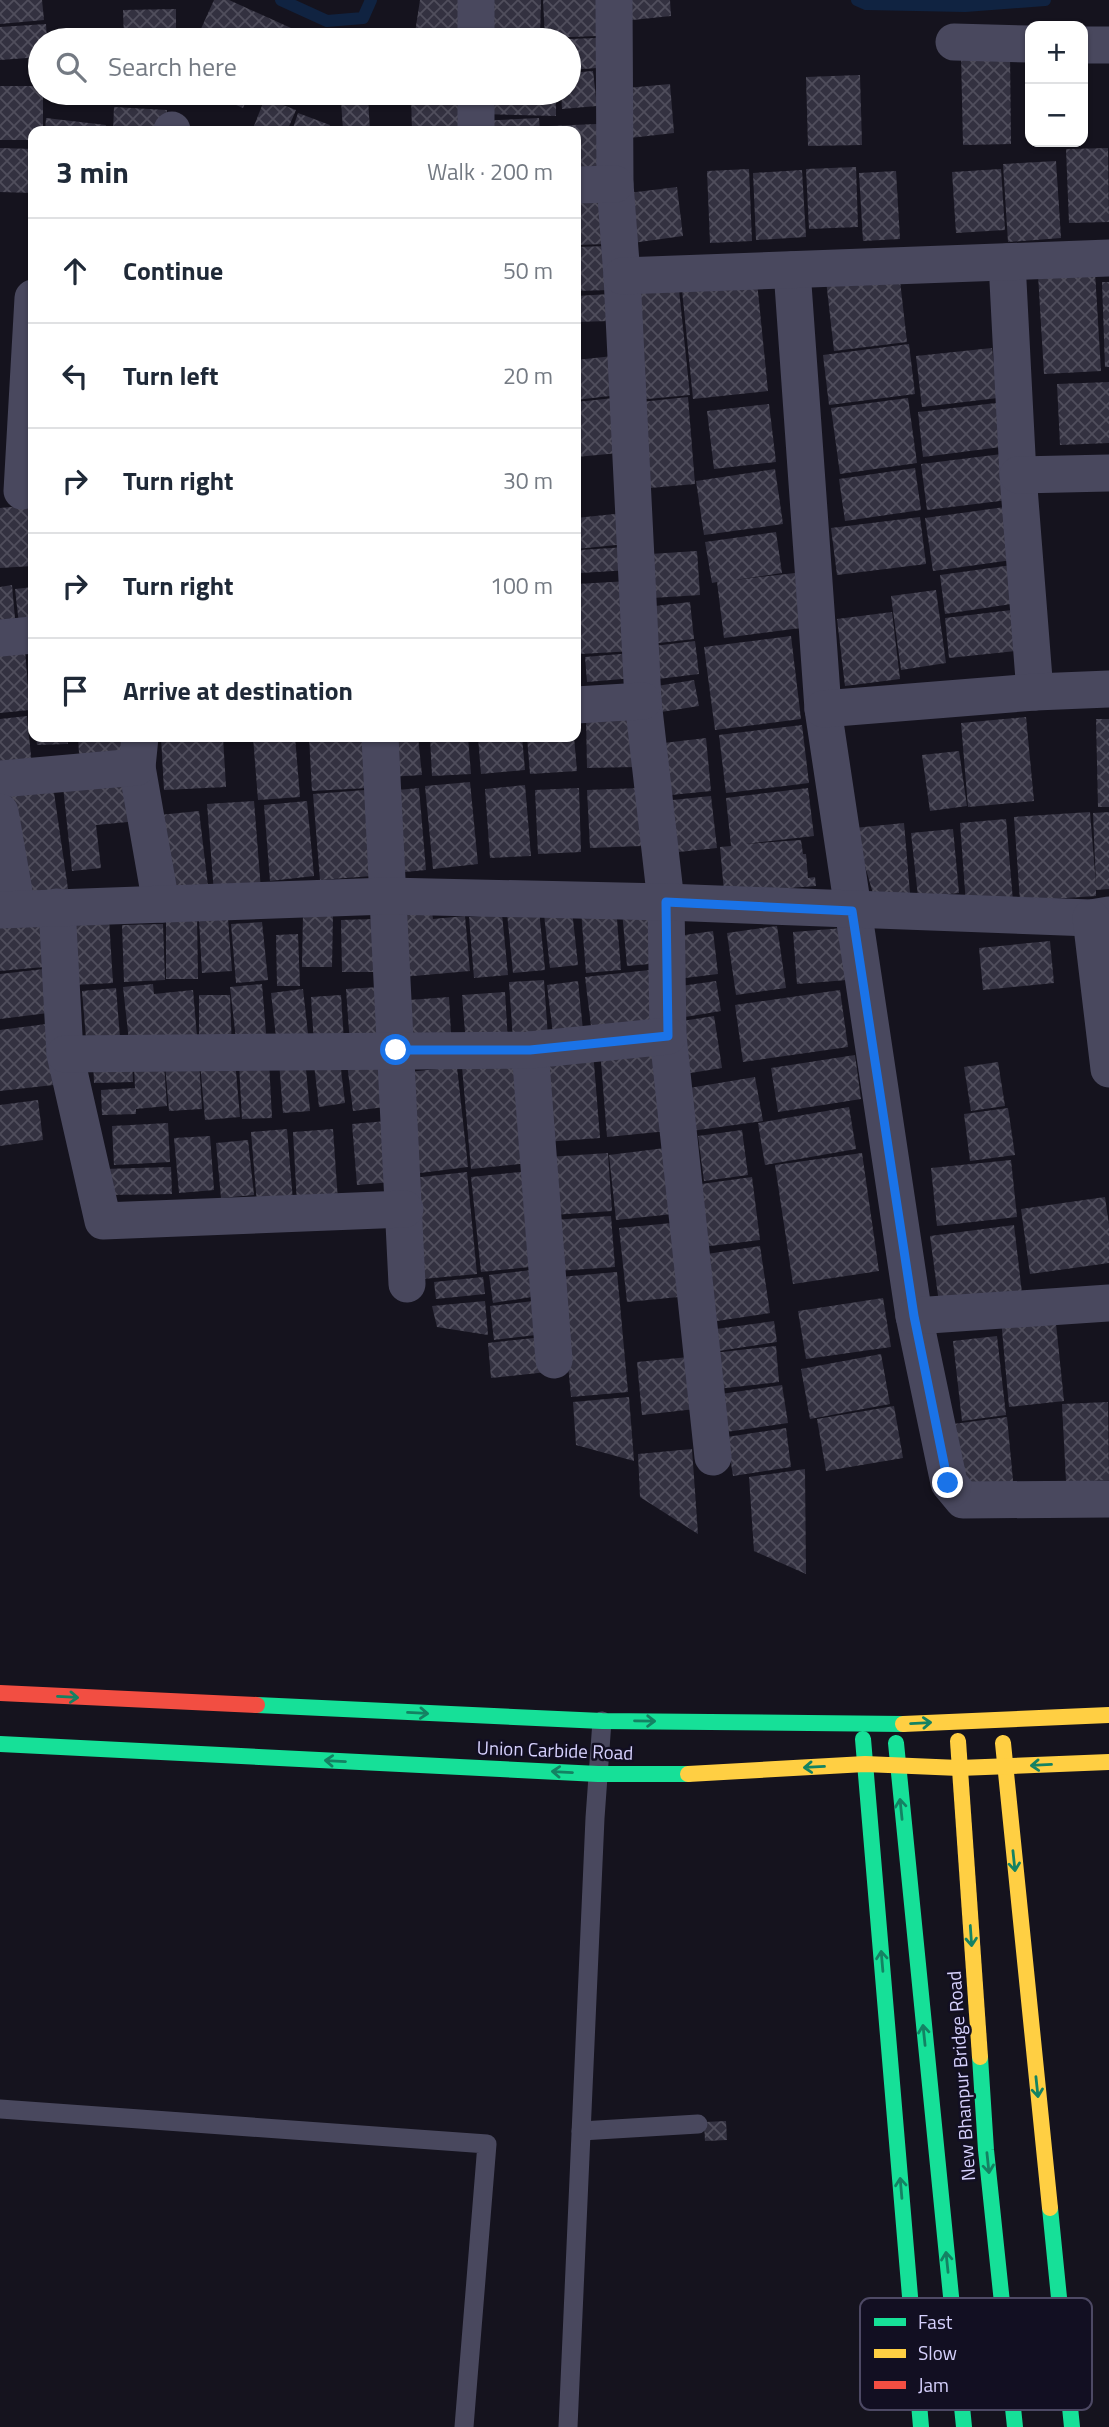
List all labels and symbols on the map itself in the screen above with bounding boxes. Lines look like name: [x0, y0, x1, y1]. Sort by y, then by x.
route start: [380, 1034, 411, 1065]
route end: [932, 1467, 963, 1498]
one-way arrow: [56, 1691, 79, 1704]
one-way arrow: [406, 1706, 429, 1719]
one-way arrow: [633, 1715, 656, 1728]
one-way arrow: [910, 1716, 932, 1729]
street label: Union Carbide Road: [476, 1732, 634, 1767]
one-way arrow: [323, 1754, 346, 1767]
one-way arrow: [1030, 1759, 1053, 1772]
one-way arrow: [803, 1761, 825, 1774]
one-way arrow: [551, 1765, 574, 1778]
one-way arrow: [894, 1798, 907, 1821]
one-way arrow: [1008, 1849, 1021, 1871]
one-way arrow: [965, 1924, 978, 1947]
one-way arrow: [875, 1951, 888, 1973]
street label: New Bhanpur Bridge Road: [939, 1970, 982, 2182]
one-way arrow: [917, 2024, 930, 2047]
one-way arrow: [1031, 2075, 1044, 2098]
one-way arrow: [981, 2151, 994, 2174]
one-way arrow: [894, 2177, 907, 2200]
one-way arrow: [940, 2251, 953, 2273]
legend: [860, 2298, 1092, 2410]
text: Fast: [918, 2307, 953, 2336]
text: Slow: [918, 2338, 957, 2367]
text: Jam: [918, 2370, 949, 2399]

